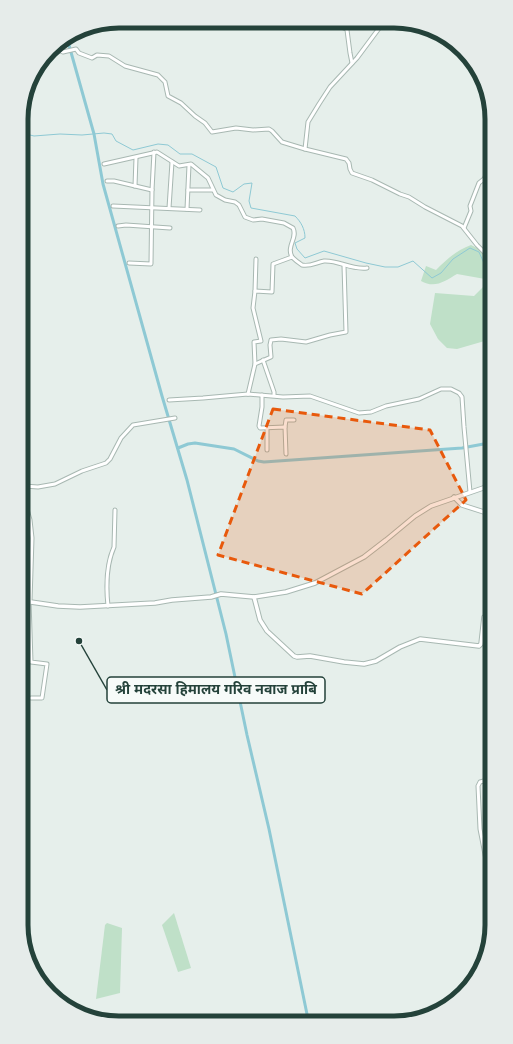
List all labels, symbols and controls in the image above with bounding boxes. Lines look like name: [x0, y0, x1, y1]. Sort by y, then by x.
callout: श्री मदरसा हिमालय गरिव नवाज प्राबि: [107, 677, 325, 703]
text: श्री मदरसा हिमालय गरिव नवाज प्राबि: [115, 681, 317, 697]

